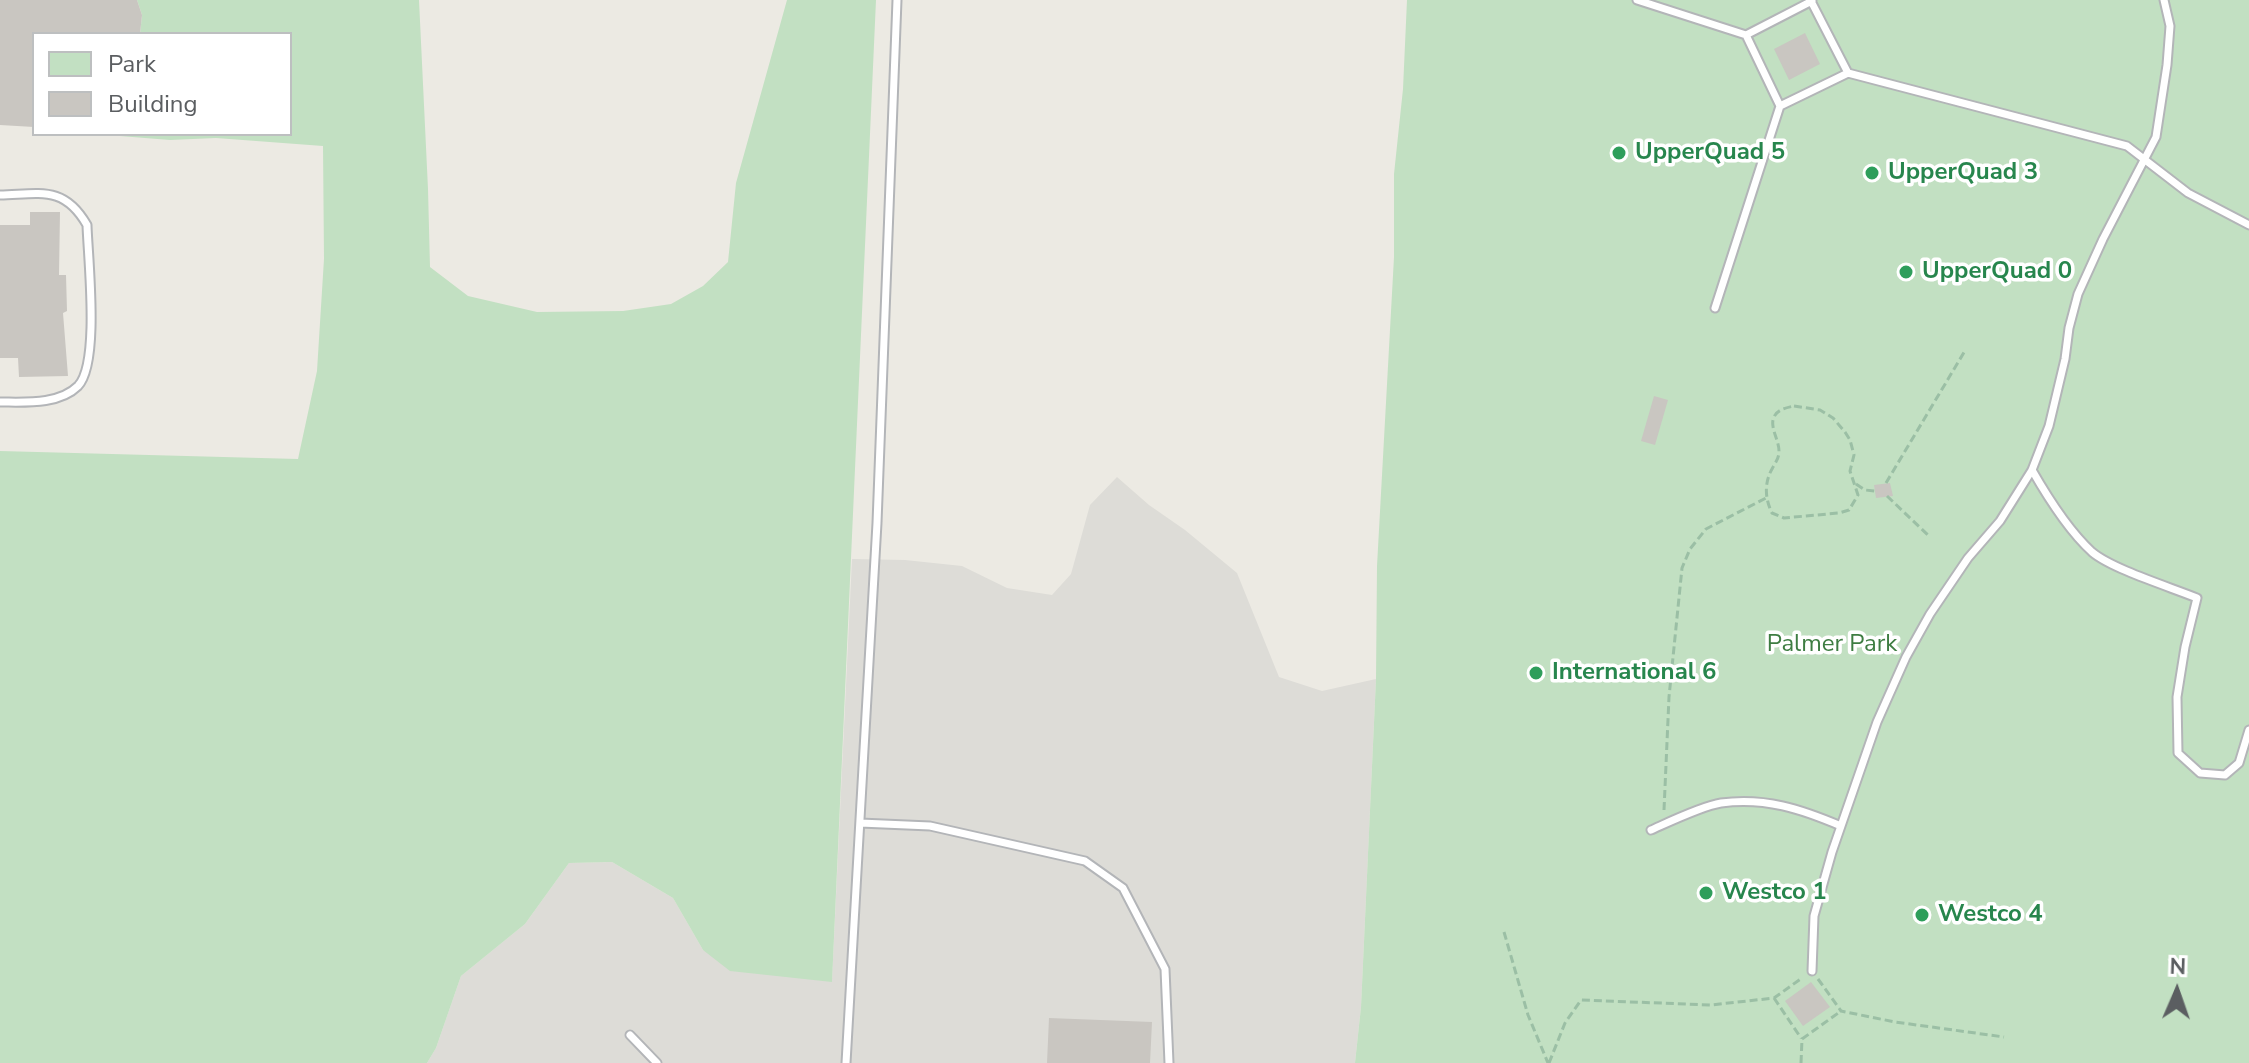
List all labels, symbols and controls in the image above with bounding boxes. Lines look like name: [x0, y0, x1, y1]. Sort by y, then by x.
legend: [32, 32, 292, 136]
text: Park: [108, 48, 156, 80]
text: Building: [108, 88, 198, 120]
place label: UpperQuad 5: [1635, 139, 1785, 167]
marker: UpperQuad 5: [1610, 144, 1628, 162]
place label: UpperQuad 3: [1888, 159, 2038, 187]
marker: UpperQuad 3: [1863, 164, 1881, 182]
place label: UpperQuad 0: [1922, 258, 2072, 286]
marker: UpperQuad 0: [1897, 263, 1915, 281]
park label: Palmer Park: [1767, 631, 1897, 659]
place label: International 6: [1552, 659, 1716, 687]
marker: International 6: [1527, 664, 1545, 682]
place label: Westco 1: [1722, 879, 1827, 907]
marker: Westco 1: [1697, 884, 1715, 902]
place label: Westco 4: [1938, 901, 2043, 929]
marker: Westco 4: [1913, 906, 1931, 924]
north arrow: [2137, 951, 2217, 1031]
text: N: [2169, 952, 2187, 982]

